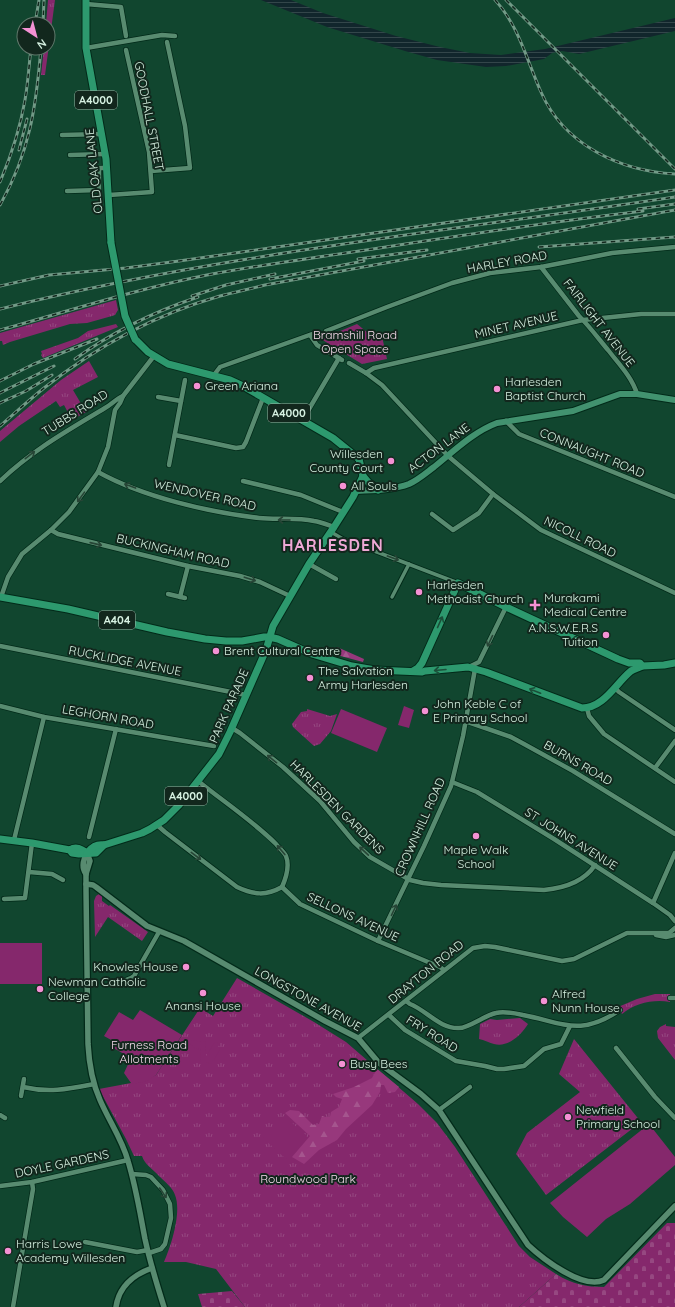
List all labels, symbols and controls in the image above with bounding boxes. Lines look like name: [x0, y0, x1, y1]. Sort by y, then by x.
north arrow: [16, 16, 56, 56]
text: N: [34, 36, 49, 52]
street label: GOODHALL STREET: [132, 60, 167, 172]
road number: A4000: [75, 91, 117, 109]
street label: OLD OAK LANE: [82, 128, 105, 214]
street label: HARLEY ROAD: [466, 247, 548, 276]
street label: FAIRLIGHT AVENUE: [560, 276, 639, 370]
street label: MINET AVENUE: [473, 308, 559, 341]
park label: Bramshill Road Open Space: [313, 327, 397, 356]
place label: Harlesden Baptist Church: [505, 374, 586, 403]
place label: Green Ariana: [205, 378, 278, 393]
marker: Green Ariana: [192, 381, 202, 391]
marker: Harlesden Baptist Church: [492, 384, 502, 394]
street label: TUBBS ROAD: [39, 386, 111, 439]
road number: A4000: [268, 404, 310, 422]
street label: ACTON LANE: [405, 419, 473, 476]
street label: CONNAUGHT ROAD: [538, 425, 647, 481]
place label: Willesden County Court: [309, 446, 383, 475]
one-way arrow: [24, 451, 35, 460]
marker: Willesden County Court: [386, 456, 396, 466]
street label: WENDOVER ROAD: [153, 475, 258, 514]
place label: All Souls: [351, 478, 397, 493]
marker: All Souls: [338, 481, 348, 491]
one-way arrow: [125, 482, 137, 490]
one-way arrow: [77, 491, 85, 502]
street label: NICOLL ROAD: [542, 513, 619, 561]
one-way arrow: [278, 516, 291, 524]
street label: BUCKINGHAM ROAD: [115, 530, 231, 571]
district label: HARLESDEN: [282, 535, 384, 555]
one-way arrow: [89, 540, 102, 548]
one-way arrow: [386, 555, 398, 563]
one-way arrow: [243, 576, 256, 583]
place label: Harlesden Methodist Church: [427, 577, 524, 606]
marker: Harlesden Methodist Church: [414, 587, 424, 597]
place label: Murakami Medical Centre: [544, 590, 627, 619]
marker: Murakami Medical Centre: [529, 599, 541, 611]
road number: A404: [99, 611, 135, 629]
one-way arrow: [437, 616, 444, 628]
place label: A.N.S.W.E.R.S Tuition: [529, 620, 598, 649]
marker: A.N.S.W.E.R.S Tuition: [601, 630, 611, 640]
one-way arrow: [486, 634, 493, 646]
street label: RUCKLIDGE AVENUE: [67, 642, 183, 679]
place label: Brent Cultural Centre: [224, 643, 340, 658]
marker: Brent Cultural Centre: [211, 646, 221, 656]
place label: The Salvation Army Harlesden: [318, 663, 408, 692]
street label: PARK PARADE: [206, 666, 252, 745]
one-way arrow: [434, 666, 447, 673]
marker: The Salvation Army Harlesden: [305, 673, 315, 683]
one-way arrow: [529, 686, 541, 694]
place label: John Keble C of E Primary School: [433, 696, 527, 725]
street label: LEGHORN ROAD: [61, 701, 155, 732]
marker: John Keble C of E Primary School: [420, 706, 430, 716]
street label: BURNS ROAD: [541, 737, 615, 788]
one-way arrow: [267, 754, 278, 763]
street label: HARLESDEN GARDENS: [287, 756, 388, 857]
street label: CROWNHILL ROAD: [391, 775, 448, 878]
road number: A4000: [165, 787, 207, 805]
street label: ST JOHNS AVENUE: [522, 804, 620, 873]
marker: Maple Walk School: [471, 831, 481, 841]
place label: Maple Walk School: [443, 842, 509, 871]
one-way arrow: [276, 845, 285, 856]
one-way arrow: [359, 847, 369, 856]
one-way arrow: [191, 851, 202, 860]
street label: SELLONS AVENUE: [305, 889, 402, 944]
one-way arrow: [391, 905, 398, 917]
street label: DRAYTON ROAD: [385, 936, 467, 1007]
place label: Knowles House: [93, 959, 178, 974]
marker: Knowles House: [181, 962, 191, 972]
street label: LONGSTONE AVENUE: [252, 963, 364, 1034]
place label: Newman Catholic College: [48, 974, 146, 1003]
marker: Newman Catholic College: [35, 984, 45, 994]
place label: Alfred Nunn House: [552, 986, 620, 1015]
marker: Anansi House: [198, 988, 208, 998]
marker: Alfred Nunn House: [539, 996, 549, 1006]
place label: Anansi House: [165, 998, 241, 1013]
street label: FRY ROAD: [404, 1012, 461, 1056]
park label: Furness Road Allotments: [111, 1037, 187, 1066]
place label: Busy Bees: [350, 1056, 408, 1071]
marker: Busy Bees: [337, 1059, 347, 1069]
place label: Newfield Primary School: [576, 1102, 660, 1131]
marker: Newfield Primary School: [563, 1112, 573, 1122]
street label: DOYLE GARDENS: [14, 1146, 111, 1181]
park label: Roundwood Park: [260, 1171, 356, 1186]
one-way arrow: [159, 1187, 167, 1198]
place label: Harris Lowe Academy Willesden: [16, 1236, 125, 1265]
marker: Harris Lowe Academy Willesden: [3, 1246, 13, 1256]

